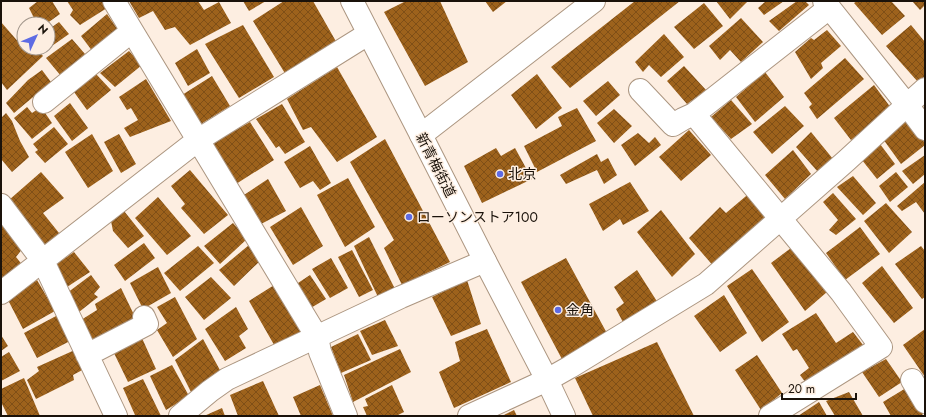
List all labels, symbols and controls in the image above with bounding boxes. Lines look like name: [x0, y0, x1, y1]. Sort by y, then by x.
north arrow: [16, 16, 56, 56]
text: N: [34, 20, 52, 38]
street label: 新青梅街道: [411, 129, 461, 201]
place label: 北京: [508, 164, 536, 184]
marker: 北京: [495, 169, 505, 179]
place label: ローソンストア100: [417, 207, 538, 227]
marker: ローソンストア100: [404, 212, 414, 222]
place label: 金角: [566, 300, 594, 320]
marker: 金角: [553, 305, 563, 315]
scale bar: [782, 375, 856, 401]
text: 20 m: [788, 380, 815, 398]

